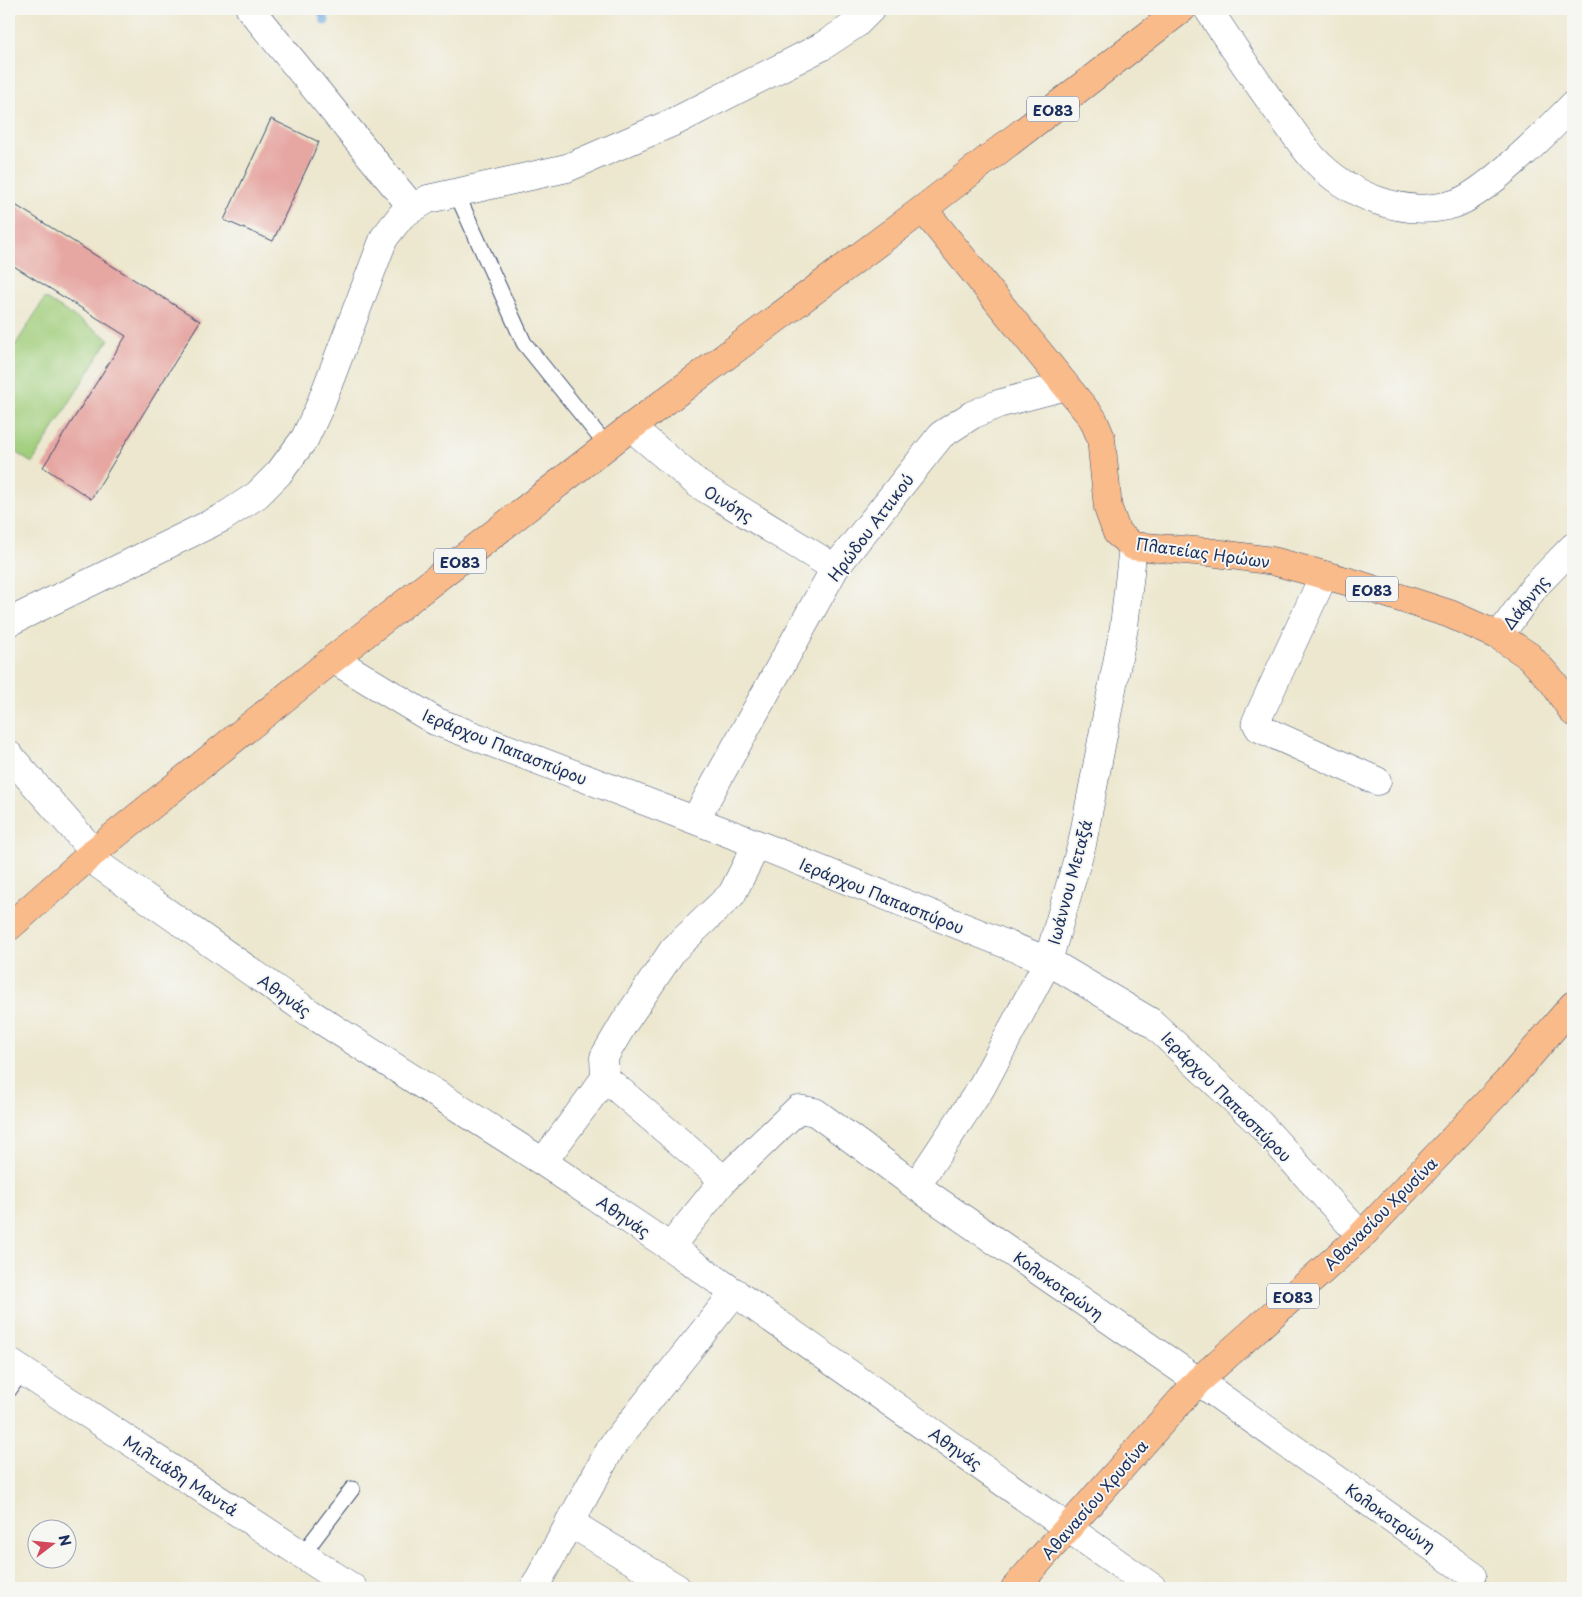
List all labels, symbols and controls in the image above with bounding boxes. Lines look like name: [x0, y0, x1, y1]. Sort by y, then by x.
road number: ΕΟ83: [1027, 96, 1079, 122]
street label: Ηρώδου Αττικού: [821, 468, 919, 586]
street label: Οινόης: [700, 479, 758, 527]
street label: Πλατείας Ηρώων: [1134, 531, 1272, 573]
road number: ΕΟ83: [434, 548, 486, 574]
street label: Δάφνης: [1496, 570, 1554, 634]
road number: ΕΟ83: [1346, 576, 1398, 602]
street label: Ιεράρχου Παπασπύρου: [419, 702, 591, 790]
street label: Ιωάννου Μεταξά: [1041, 817, 1097, 947]
street label: Ιεράρχου Παπασπύρου: [796, 851, 968, 939]
street label: Αθηνάς: [254, 968, 316, 1022]
street label: Ιεράρχου Παπασπύρου: [1156, 1025, 1298, 1167]
street label: Αθανασίου Χρυσίνα: [1318, 1150, 1443, 1275]
street label: Αθηνάς: [593, 1189, 655, 1243]
street label: Κολοκοτρώνη: [1009, 1245, 1109, 1325]
road number: ΕΟ83: [1267, 1284, 1319, 1308]
street label: Αθηνάς: [925, 1421, 987, 1475]
street label: Μιλτιάδη Μαντά: [119, 1429, 244, 1521]
street label: Αθανασίου Χρυσίνα: [1035, 1433, 1153, 1564]
street label: Κολοκοτρώνη: [1341, 1477, 1441, 1557]
north arrow: [28, 1520, 78, 1570]
text: N: [53, 1532, 77, 1549]

